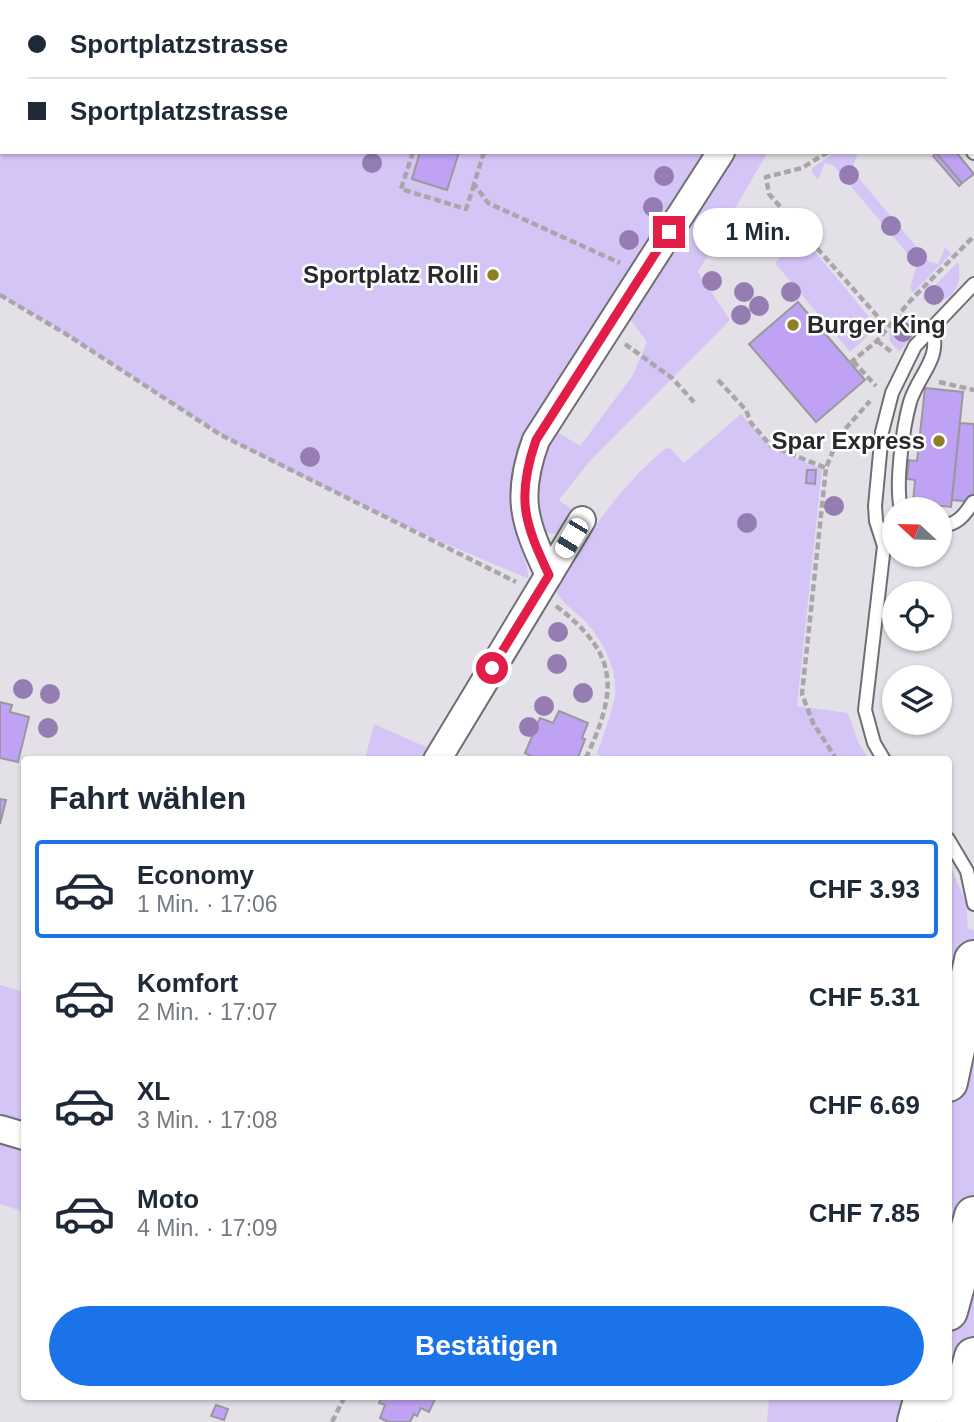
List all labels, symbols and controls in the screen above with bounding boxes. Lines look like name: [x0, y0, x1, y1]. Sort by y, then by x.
text: Sportplatzstrasse: [70, 29, 288, 59]
text: Sportplatzstrasse: [70, 96, 288, 126]
callout: 1 Min.: [694, 208, 823, 256]
route end: [653, 216, 685, 248]
text: 1 Min.: [725, 219, 791, 245]
place label: Sportplatz Rolli: [303, 261, 479, 288]
marker: Sportplatz Rolli: [485, 267, 501, 283]
place label: Burger King: [807, 311, 946, 338]
marker: Burger King: [785, 317, 801, 333]
place label: Spar Express: [772, 427, 925, 454]
marker: Spar Express: [931, 433, 947, 449]
north arrow: [882, 497, 952, 567]
map controls: [882, 497, 952, 735]
car: [552, 515, 591, 561]
button: locate: [882, 581, 952, 651]
route start: [476, 652, 508, 684]
button: layers: [882, 665, 952, 735]
text: Fahrt wählen: [49, 780, 246, 816]
icon: car: [53, 858, 116, 921]
text: Economy: [137, 860, 254, 890]
text: CHF 3.93: [809, 874, 920, 904]
text: 1 Min. · 17:06: [137, 891, 278, 917]
icon: car: [53, 966, 116, 1029]
text: Komfort: [137, 968, 238, 998]
text: CHF 5.31: [809, 982, 920, 1012]
text: 2 Min. · 17:07: [137, 999, 278, 1025]
icon: car: [53, 1074, 116, 1137]
text: XL: [137, 1076, 170, 1106]
text: CHF 6.69: [809, 1090, 920, 1120]
text: 3 Min. · 17:08: [137, 1107, 278, 1133]
icon: car: [53, 1182, 116, 1245]
text: Moto: [137, 1184, 199, 1214]
text: CHF 7.85: [809, 1198, 920, 1228]
text: 4 Min. · 17:09: [137, 1215, 278, 1241]
button: Bestätigen: [49, 1306, 924, 1386]

